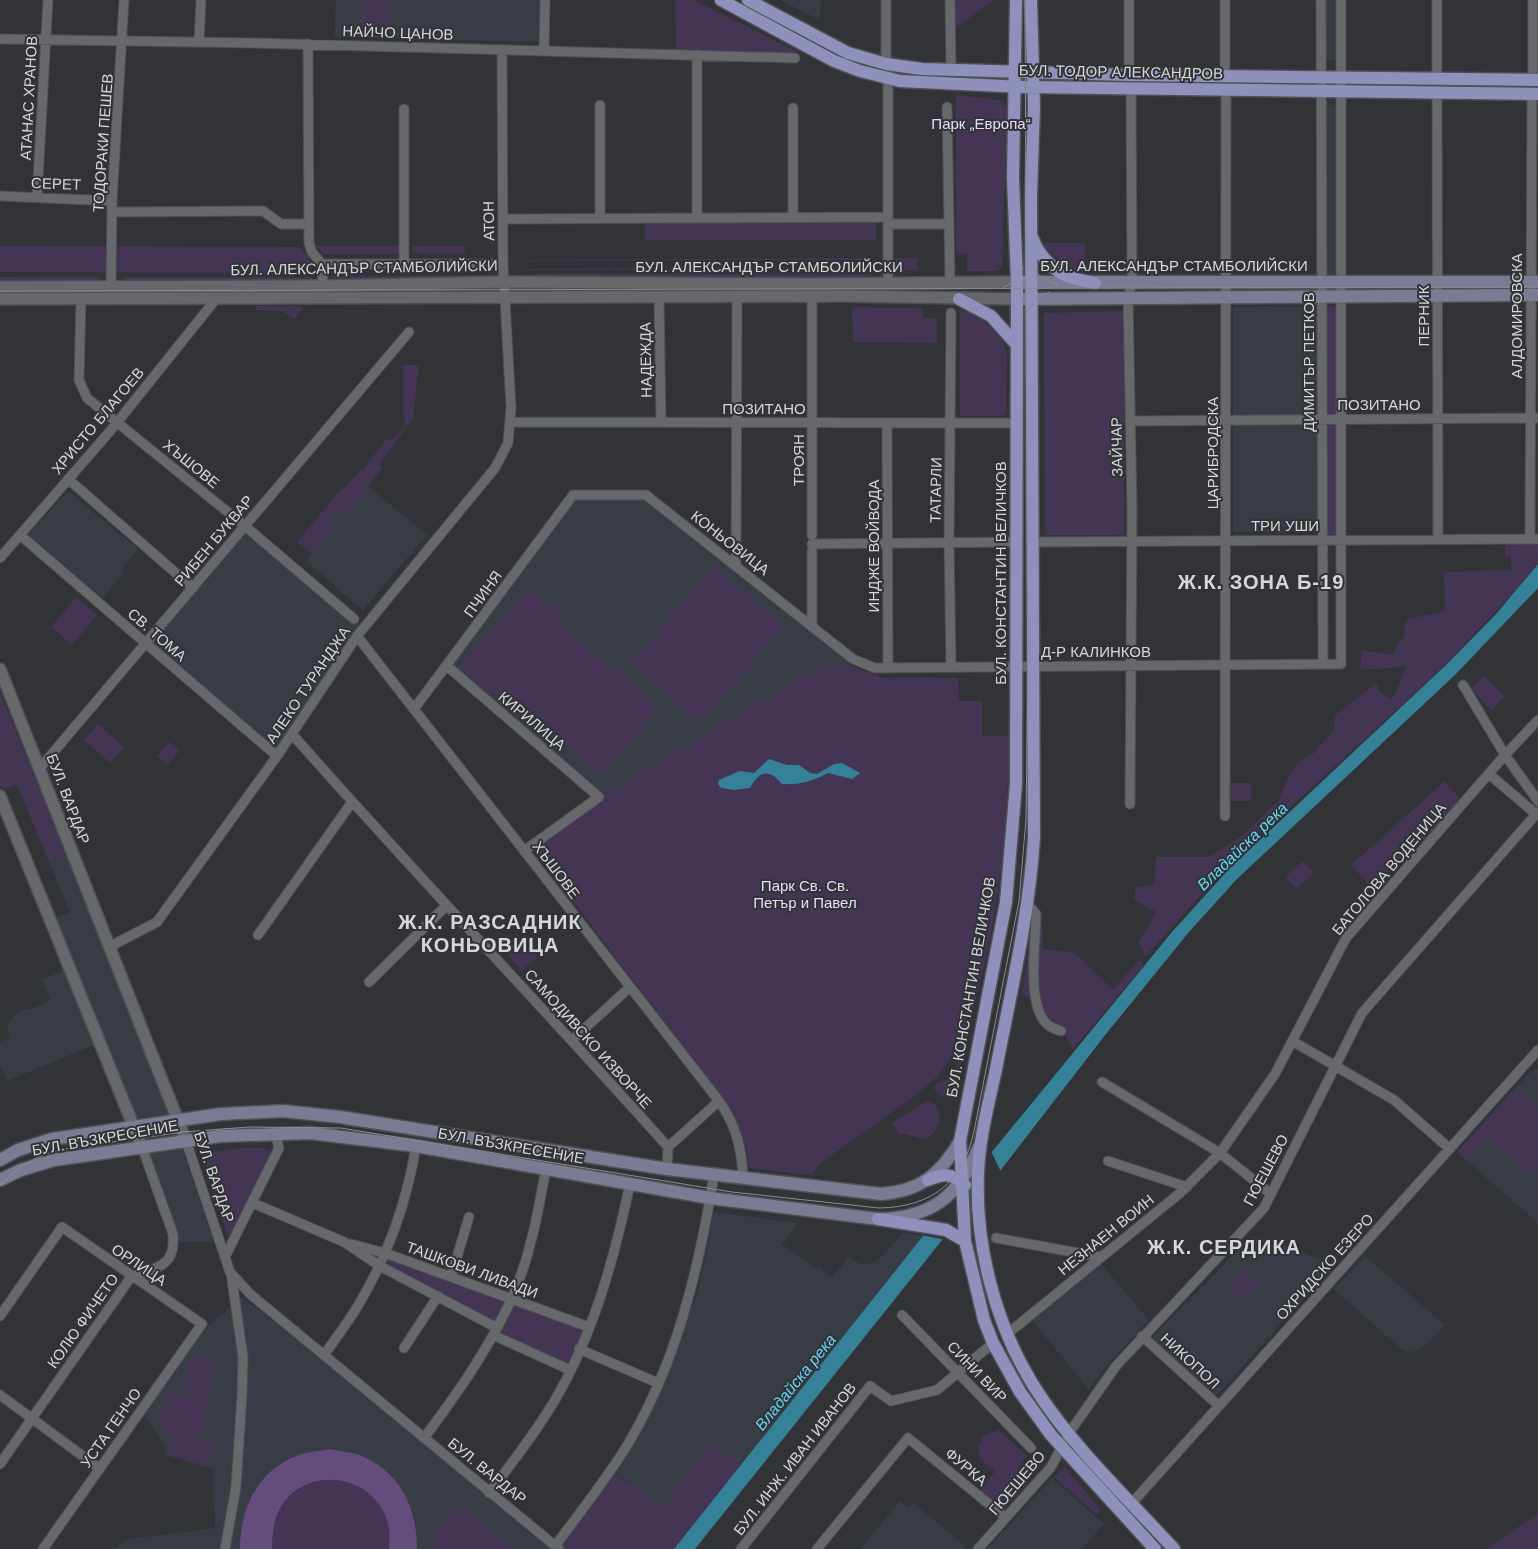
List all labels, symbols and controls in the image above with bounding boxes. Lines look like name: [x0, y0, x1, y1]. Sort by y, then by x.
street label: НАЙЧО ЦАНОВ: [342, 22, 454, 43]
street label: АТАНАС ХРАНОВ: [17, 35, 40, 161]
street label: БУЛ. ТОДОР АЛЕКСАНДРОВ: [1019, 61, 1223, 82]
street label: ТОДОРАКИ ПЕШЕВ: [89, 73, 116, 213]
park label: Парк „Европа“: [931, 115, 1031, 132]
street label: СЕРЕТ: [31, 174, 81, 193]
street label: АТОН: [480, 201, 497, 241]
street label: АЛДОМИРОВСКА: [1508, 253, 1525, 379]
street label: БУЛ. АЛЕКСАНДЪР СТАМБОЛИЙСКИ: [230, 257, 498, 278]
street label: БУЛ. АЛЕКСАНДЪР СТАМБОЛИЙСКИ: [1040, 257, 1308, 274]
street label: БУЛ. АЛЕКСАНДЪР СТАМБОЛИЙСКИ: [635, 258, 903, 275]
street label: ПЕРНИК: [1415, 285, 1432, 347]
street label: ДИМИТЪР ПЕТКОВ: [1300, 292, 1317, 432]
street label: НАДЕЖДА: [636, 322, 655, 398]
street label: ХРИСТО БЛАГОЕВ: [48, 364, 147, 478]
street label: ПОЗИТАНО: [1337, 396, 1421, 413]
street label: ЦАРИБРОДСКА: [1204, 397, 1221, 509]
street label: ПОЗИТАНО: [722, 400, 806, 417]
street label: ЗАЙЧАР: [1107, 417, 1126, 477]
street label: ТРОЯН: [790, 434, 807, 486]
street label: ХЪШОВЕ: [160, 436, 223, 491]
street label: ТАТАРЛИ: [926, 457, 945, 523]
street label: БУЛ. КОНСТАНТИН ВЕЛИЧКОВ: [992, 461, 1009, 685]
street label: ИНДЖЕ ВОЙВОДА: [865, 480, 882, 612]
street label: РИБЕН БУКВАР: [171, 492, 256, 589]
street label: КОНЬОВИЦА: [688, 507, 773, 578]
street label: ТРИ УШИ: [1251, 517, 1319, 534]
street label: ПЧИНЯ: [460, 567, 505, 620]
district label: Ж.К. ЗОНА Б-19: [1177, 571, 1344, 593]
street label: СВ. ТОМА: [125, 605, 190, 665]
street label: АЛЕКО ТУРАНДЖА: [262, 623, 353, 746]
street label: Д-Р КАЛИНКОВ: [1041, 643, 1151, 660]
street label: КИРИЛИЦА: [495, 688, 569, 753]
street label: БУЛ. ВАРДАР: [43, 751, 93, 846]
water label: Владайска река: [1194, 799, 1291, 894]
street label: БАТОЛОВА ВОДЕНИЦА: [1328, 799, 1449, 938]
street label: ХЪШОВЕ: [529, 838, 583, 902]
street label: БУЛ. КОНСТАНТИН ВЕЛИЧКОВ: [943, 875, 998, 1098]
park label: Парк Св. Св. Петър и Павел: [753, 877, 857, 911]
district label: Ж.К. РАЗСАДНИК КОНЬОВИЦА: [397, 911, 582, 956]
street label: САМОДИВСКО ИЗВОРЧЕ: [521, 966, 655, 1112]
street label: БУЛ. ВЪЗКРЕСЕНИЕ: [31, 1116, 179, 1159]
street label: БУЛ. ВЪЗКРЕСЕНИЕ: [437, 1124, 585, 1167]
street label: БУЛ. ВАРДАР: [191, 1129, 238, 1225]
street label: ГЮЕШЕВО: [1240, 1131, 1291, 1208]
street label: НЕЗНАЕН ВОИН: [1054, 1191, 1157, 1278]
street label: ОХРИДСКО ЕЗЕРО: [1272, 1210, 1377, 1323]
district label: Ж.К. СЕРДИКА: [1146, 1236, 1301, 1258]
street label: ТАШКОВИ ЛИВАДИ: [404, 1238, 540, 1301]
street label: ОРЛИЦА: [109, 1240, 170, 1289]
street label: КОЛЮ ФИЧЕТО: [44, 1270, 122, 1371]
street label: НИКОПОЛ: [1157, 1329, 1223, 1392]
water label: Владайска река: [752, 1331, 839, 1434]
street label: СИНИ ВИР: [944, 1338, 1011, 1406]
street label: БУЛ. ИНЖ. ИВАН ИВАНОВ: [730, 1379, 859, 1538]
street label: УСТА ГЕНЧО: [77, 1385, 144, 1471]
street label: БУЛ. ВАРДАР: [445, 1434, 530, 1507]
street label: ФУРКА: [942, 1444, 991, 1489]
street label: ГЮЕШЕВО: [985, 1447, 1048, 1518]

